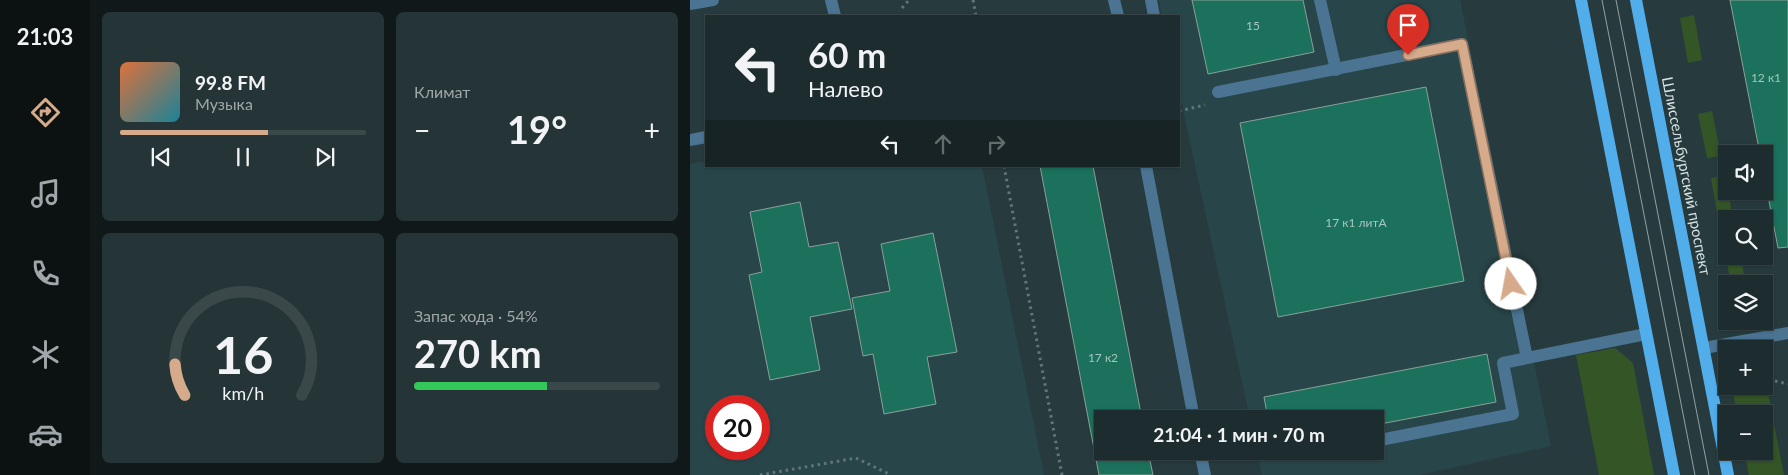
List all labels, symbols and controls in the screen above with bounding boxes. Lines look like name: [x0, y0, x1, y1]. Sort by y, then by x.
pin: [1387, 4, 1429, 55]
icon: arrive: [1394, 11, 1422, 39]
house number: 15: [1246, 18, 1260, 33]
text: 21:03: [17, 23, 73, 50]
text: 60 m: [808, 33, 886, 75]
icon: left: [725, 35, 790, 100]
house number: 12 к1: [1751, 70, 1781, 85]
text: 99.8 FM: [195, 71, 266, 94]
text: Налево: [808, 75, 883, 102]
street label: Шлиссельбургский проспект: [1659, 75, 1715, 277]
text: Климат: [414, 82, 470, 101]
text: Музыка: [195, 94, 253, 113]
icon: directions: [28, 95, 63, 130]
text: 19°: [507, 106, 567, 152]
text: −: [414, 113, 430, 147]
text: +: [644, 113, 660, 147]
icon: left: [876, 130, 904, 158]
icon: ahead: [929, 130, 957, 158]
icon: right: [982, 130, 1010, 158]
icon: previous: [147, 143, 175, 171]
icon: pause: [229, 143, 257, 171]
icon: next: [311, 143, 339, 171]
map controls: [1718, 145, 1773, 460]
button: sound: [1718, 145, 1773, 200]
icon: music: [28, 176, 63, 211]
button: search: [1718, 210, 1773, 265]
house number: 17 к1 литА: [1325, 215, 1388, 230]
icon: phone: [28, 256, 63, 291]
position arrow: [1484, 257, 1536, 309]
button: layers: [1718, 275, 1773, 330]
text: Запас хода · 54%: [414, 306, 538, 325]
text: 16: [213, 323, 273, 385]
text: 270 km: [414, 330, 542, 376]
icon: climate: [28, 337, 63, 372]
button: +: [1718, 340, 1773, 395]
house number: 17 к2: [1088, 350, 1118, 365]
text: km/h: [222, 382, 264, 404]
speed limit sign: 20: [705, 395, 770, 460]
button: −: [1718, 405, 1773, 460]
icon: car: [28, 417, 63, 452]
text: 21:04 · 1 мин · 70 m: [1153, 423, 1325, 446]

